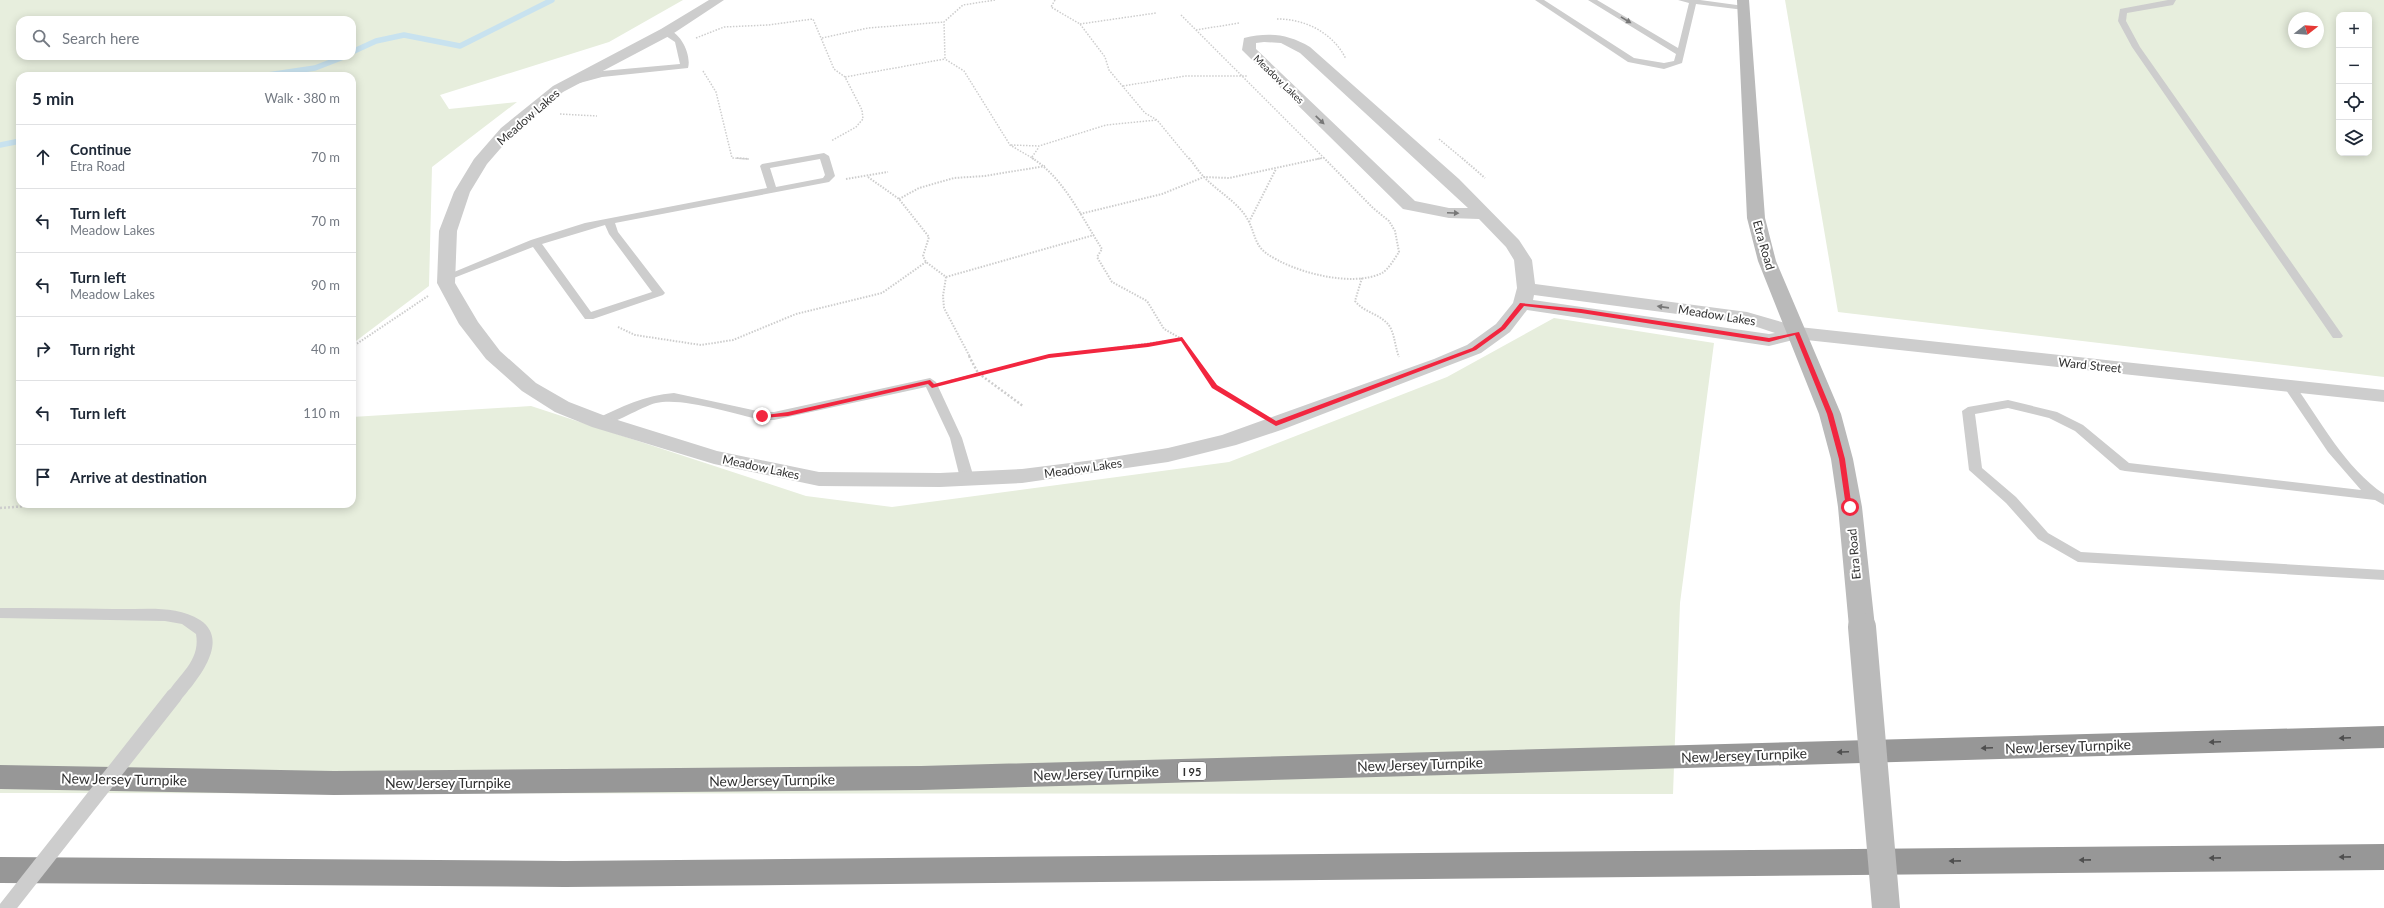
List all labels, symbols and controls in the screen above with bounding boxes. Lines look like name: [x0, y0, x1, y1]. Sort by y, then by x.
north arrow: [2288, 12, 2324, 48]
map controls: [2336, 12, 2372, 156]
button: +: [2336, 12, 2372, 48]
search box: [16, 16, 356, 60]
one-way arrow: [1620, 17, 1632, 24]
icon: search: [30, 27, 52, 49]
text: Search here: [62, 29, 139, 47]
button: −: [2336, 48, 2372, 84]
street label: Meadow Lakes: [1251, 52, 1307, 106]
button: locate: [2336, 84, 2372, 120]
street label: Meadow Lakes: [494, 86, 562, 148]
text: 5 min: [32, 88, 74, 109]
text: Walk · 380 m: [264, 90, 340, 106]
one-way arrow: [1315, 115, 1325, 125]
button: layers: [2336, 120, 2372, 156]
text: Continue: [70, 140, 131, 158]
icon: ahead: [32, 146, 54, 168]
text: 70 m: [311, 149, 340, 165]
text: Etra Road: [70, 158, 125, 174]
text: Turn left: [70, 204, 126, 222]
icon: left: [32, 210, 54, 232]
one-way arrow: [1447, 210, 1460, 216]
text: 70 m: [311, 213, 340, 229]
street label: Etra Road: [1750, 218, 1778, 272]
text: Meadow Lakes: [70, 222, 155, 238]
text: Turn left: [70, 268, 126, 286]
icon: left: [32, 274, 54, 296]
text: 90 m: [311, 277, 340, 293]
text: Meadow Lakes: [70, 286, 155, 302]
street label: Meadow Lakes: [1677, 301, 1757, 329]
one-way arrow: [1656, 304, 1669, 310]
icon: right: [32, 338, 54, 360]
text: Turn right: [70, 340, 135, 358]
text: 40 m: [311, 341, 340, 357]
street label: Ward Street: [2058, 354, 2123, 376]
icon: left: [32, 402, 54, 424]
text: Turn left: [70, 404, 126, 422]
text: 110 m: [303, 405, 340, 421]
route end: [753, 407, 771, 425]
street label: Meadow Lakes: [721, 452, 801, 482]
street label: Meadow Lakes: [1043, 455, 1123, 481]
icon: arrive: [32, 466, 54, 488]
text: Arrive at destination: [70, 468, 207, 486]
route start: [1841, 498, 1859, 516]
street label: Etra Road: [1844, 528, 1864, 580]
street label: New Jersey Turnpike: [2005, 735, 2131, 757]
one-way arrow: [2338, 735, 2351, 741]
one-way arrow: [2209, 738, 2221, 745]
street label: New Jersey Turnpike: [1681, 744, 1807, 766]
one-way arrow: [1980, 745, 1993, 751]
one-way arrow: [1837, 749, 1849, 756]
street label: New Jersey Turnpike: [1357, 753, 1483, 775]
street label: New Jersey Turnpike: [1033, 762, 1159, 784]
road number: I 95: [1178, 762, 1206, 780]
street label: New Jersey Turnpike: [61, 769, 187, 789]
street label: New Jersey Turnpike: [709, 770, 835, 790]
street label: New Jersey Turnpike: [385, 774, 511, 791]
one-way arrow: [2338, 854, 2351, 860]
one-way arrow: [2208, 855, 2221, 861]
one-way arrow: [2078, 857, 2091, 863]
one-way arrow: [1948, 858, 1961, 864]

